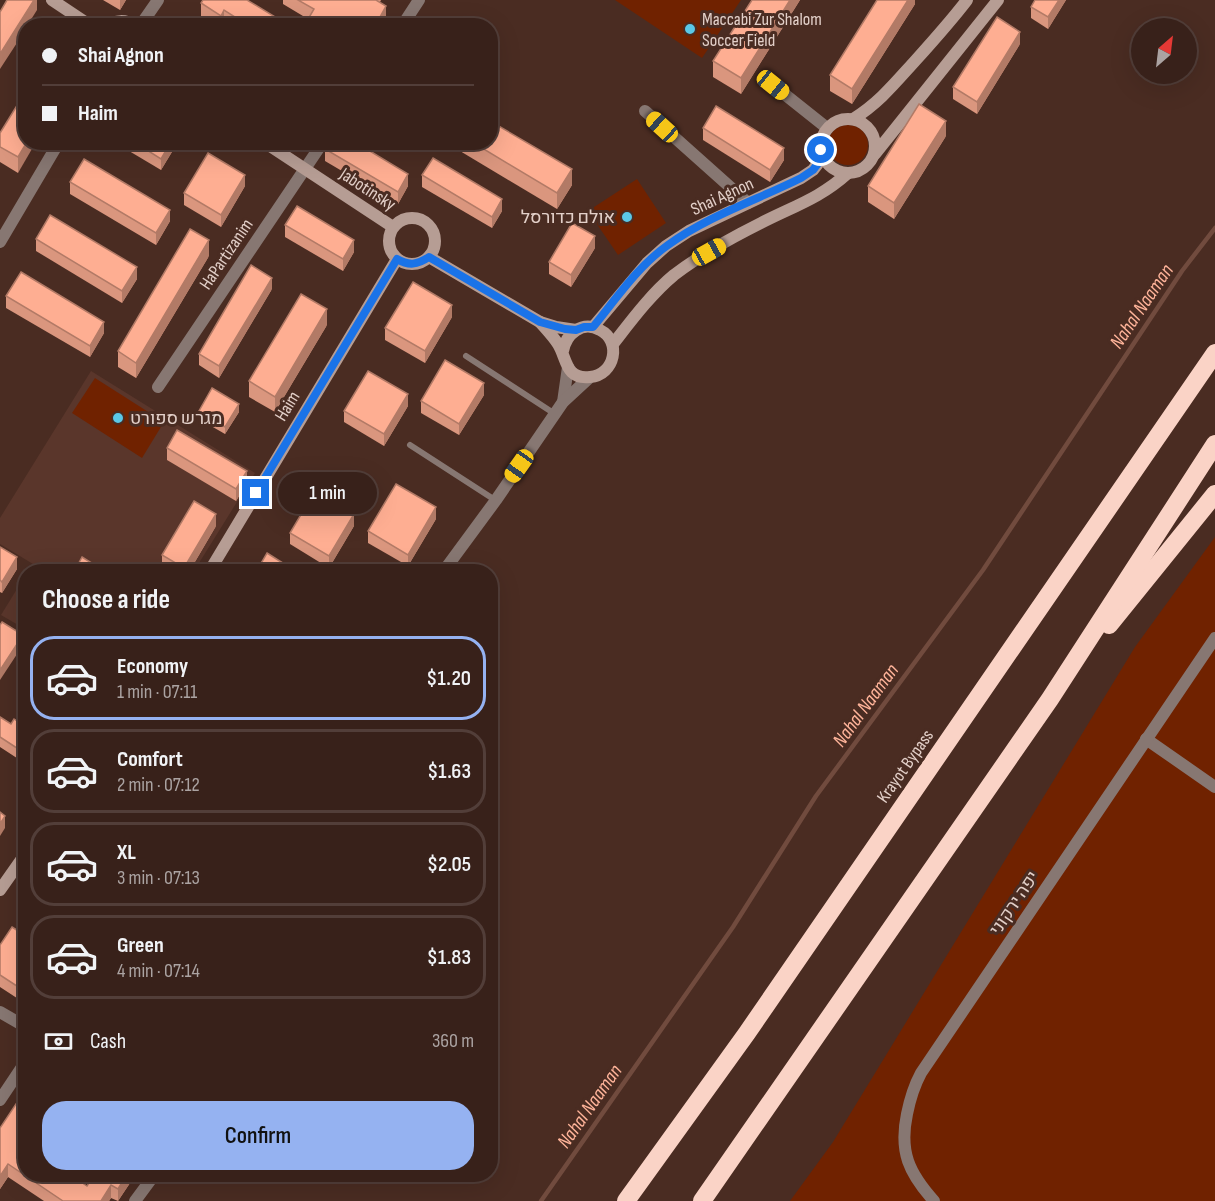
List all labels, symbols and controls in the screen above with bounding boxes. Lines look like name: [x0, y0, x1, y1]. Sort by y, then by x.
place label: Maccabi Zur Shalom Soccer Field: [702, 9, 822, 51]
north arrow: [1131, 18, 1197, 84]
map controls: [1131, 18, 1197, 84]
marker: Maccabi Zur Shalom Soccer Field: [683, 22, 697, 36]
text: Shai Agnon: [78, 42, 164, 69]
car: [753, 67, 793, 103]
text: Haim: [78, 100, 118, 127]
car: [643, 108, 681, 146]
route start: [807, 136, 834, 163]
street label: Jabotinsky: [335, 163, 400, 215]
street label: Shai Agnon: [688, 173, 757, 220]
place label: אולם כדורסל: [521, 207, 615, 228]
marker: אולם כדורסל: [620, 210, 634, 224]
street label: HaPartizanim: [195, 215, 258, 294]
car: [689, 235, 729, 269]
water label: Nahal Naaman: [1105, 260, 1179, 353]
street label: Haim: [270, 388, 304, 425]
place label: מגרש ספורט: [130, 408, 222, 429]
marker: מגרש ספורט: [111, 411, 125, 425]
car: [501, 446, 537, 486]
callout: 1 min: [277, 472, 376, 514]
route end: [242, 479, 269, 506]
text: 1 min: [309, 481, 346, 505]
text: Choose a ride: [42, 584, 170, 616]
icon: car: [45, 651, 99, 705]
text: Economy: [117, 653, 188, 680]
water label: Nahal Naaman: [828, 659, 904, 752]
text: $1.20: [426, 665, 471, 692]
text: 1 min · 07:11: [117, 680, 197, 704]
street label: Krayot Bypass: [873, 726, 938, 807]
icon: car: [45, 744, 99, 798]
text: Comfort: [117, 746, 183, 773]
text: $1.63: [427, 758, 471, 785]
text: 2 min · 07:12: [117, 773, 200, 797]
icon: car: [45, 837, 99, 891]
text: XL: [117, 839, 136, 866]
text: $2.05: [427, 851, 471, 878]
text: 3 min · 07:13: [117, 866, 200, 890]
street label: יפה ירקוני: [985, 867, 1043, 939]
icon: car: [45, 930, 99, 984]
text: Green: [117, 932, 164, 959]
text: $1.83: [427, 944, 471, 971]
text: 4 min · 07:14: [117, 959, 200, 983]
icon: cash: [42, 1025, 75, 1058]
text: Cash: [90, 1028, 126, 1055]
text: 360 m: [432, 1029, 474, 1053]
water label: Nahal Naaman: [552, 1060, 627, 1153]
button: Confirm: [42, 1101, 474, 1170]

